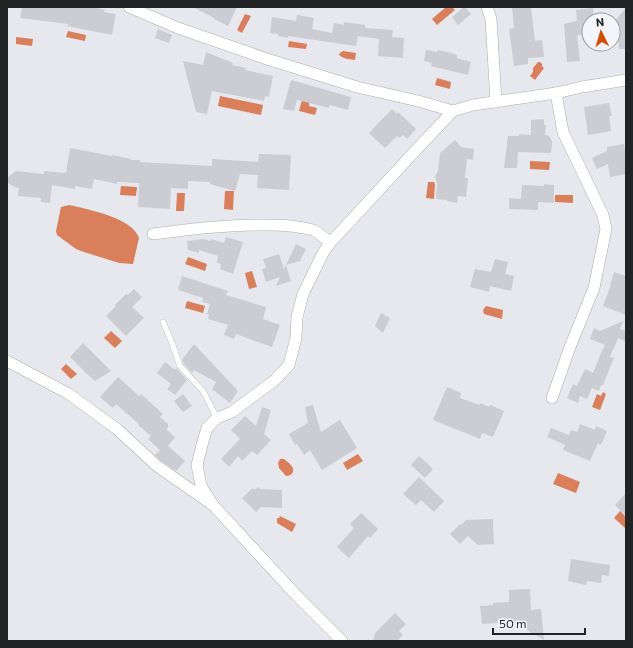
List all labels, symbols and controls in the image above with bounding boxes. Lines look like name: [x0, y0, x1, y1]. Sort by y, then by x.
north arrow: [581, 12, 621, 52]
text: N: [595, 15, 605, 28]
scale bar: [493, 610, 585, 636]
text: 50 m: [499, 616, 527, 630]

